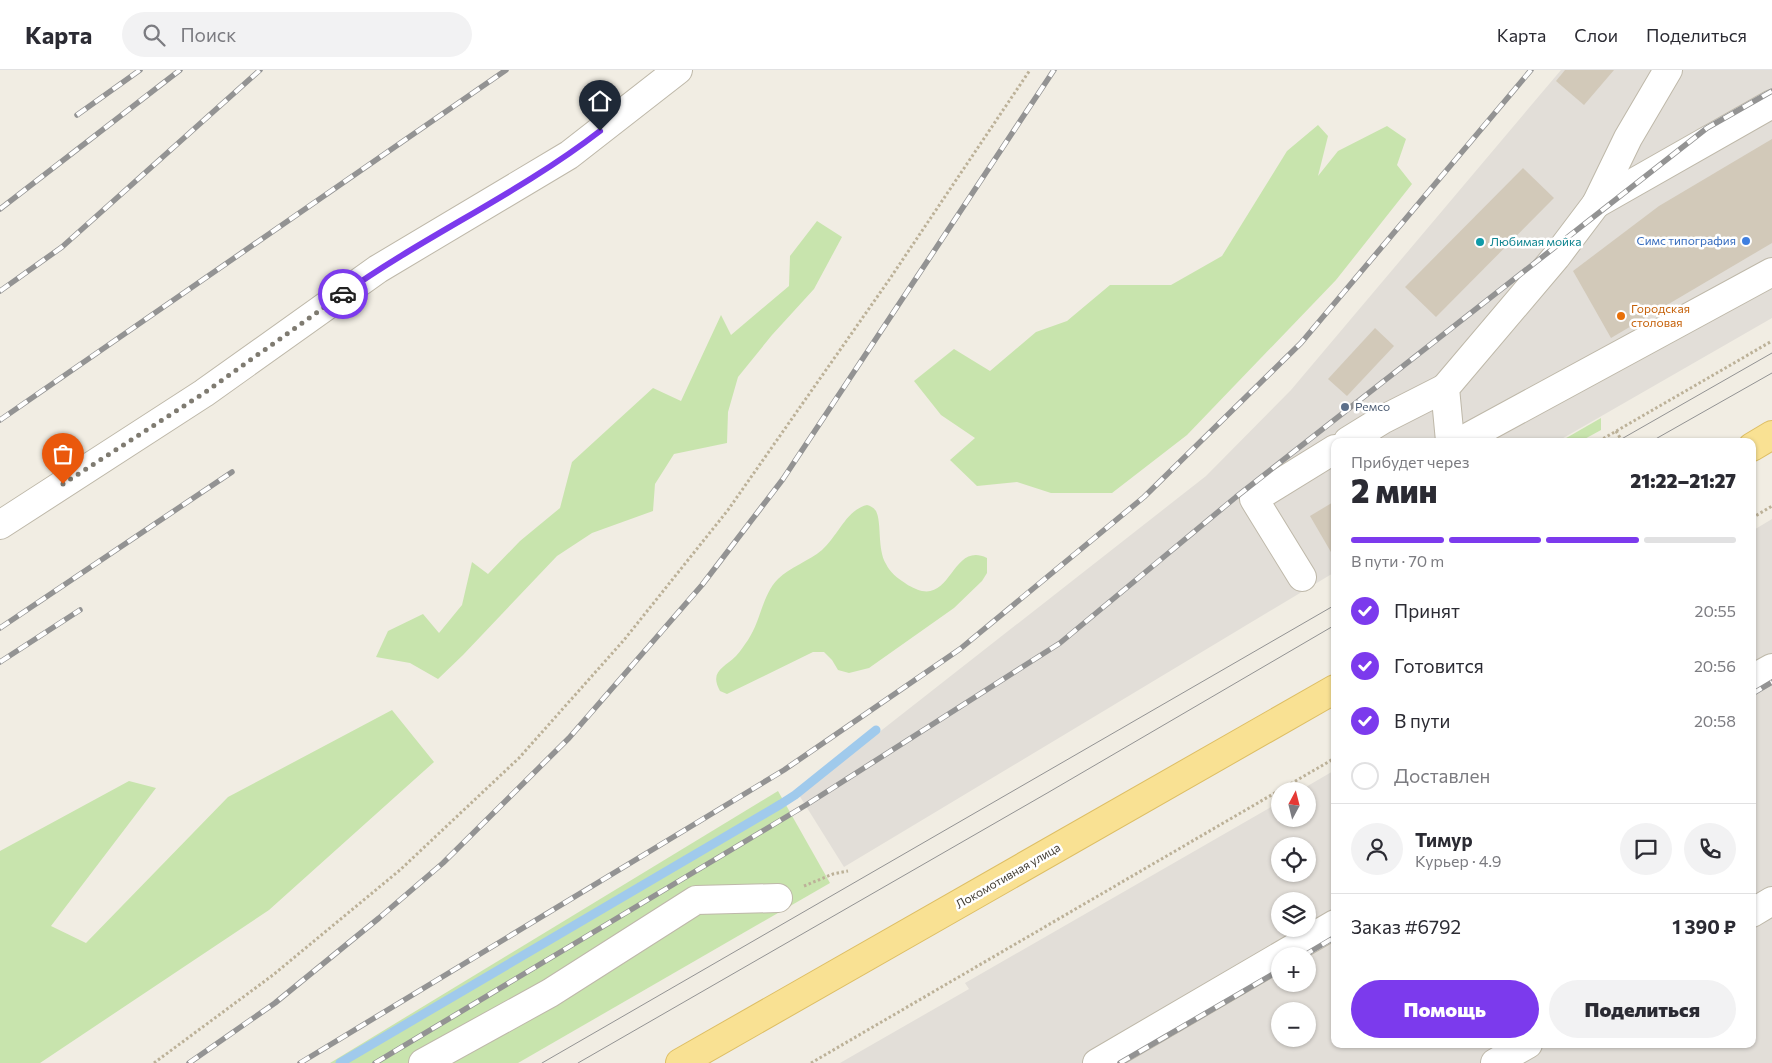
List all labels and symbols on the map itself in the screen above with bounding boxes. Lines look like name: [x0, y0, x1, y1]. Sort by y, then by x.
pin: [579, 80, 621, 131]
place label: Симс типография: [1636, 233, 1736, 247]
place label: Любимая мойка: [1490, 234, 1582, 248]
marker: Симс типография: [1740, 235, 1752, 247]
marker: Любимая мойка: [1474, 236, 1486, 248]
courier: [318, 269, 368, 319]
place label: Городская столовая: [1631, 301, 1690, 329]
marker: Городская столовая: [1615, 310, 1627, 322]
place label: Ремсо: [1355, 399, 1390, 413]
marker: Ремсо: [1339, 401, 1351, 413]
pin: [42, 433, 84, 484]
north arrow: [1271, 782, 1316, 828]
street label: Локомотивная улица: [953, 839, 1062, 911]

